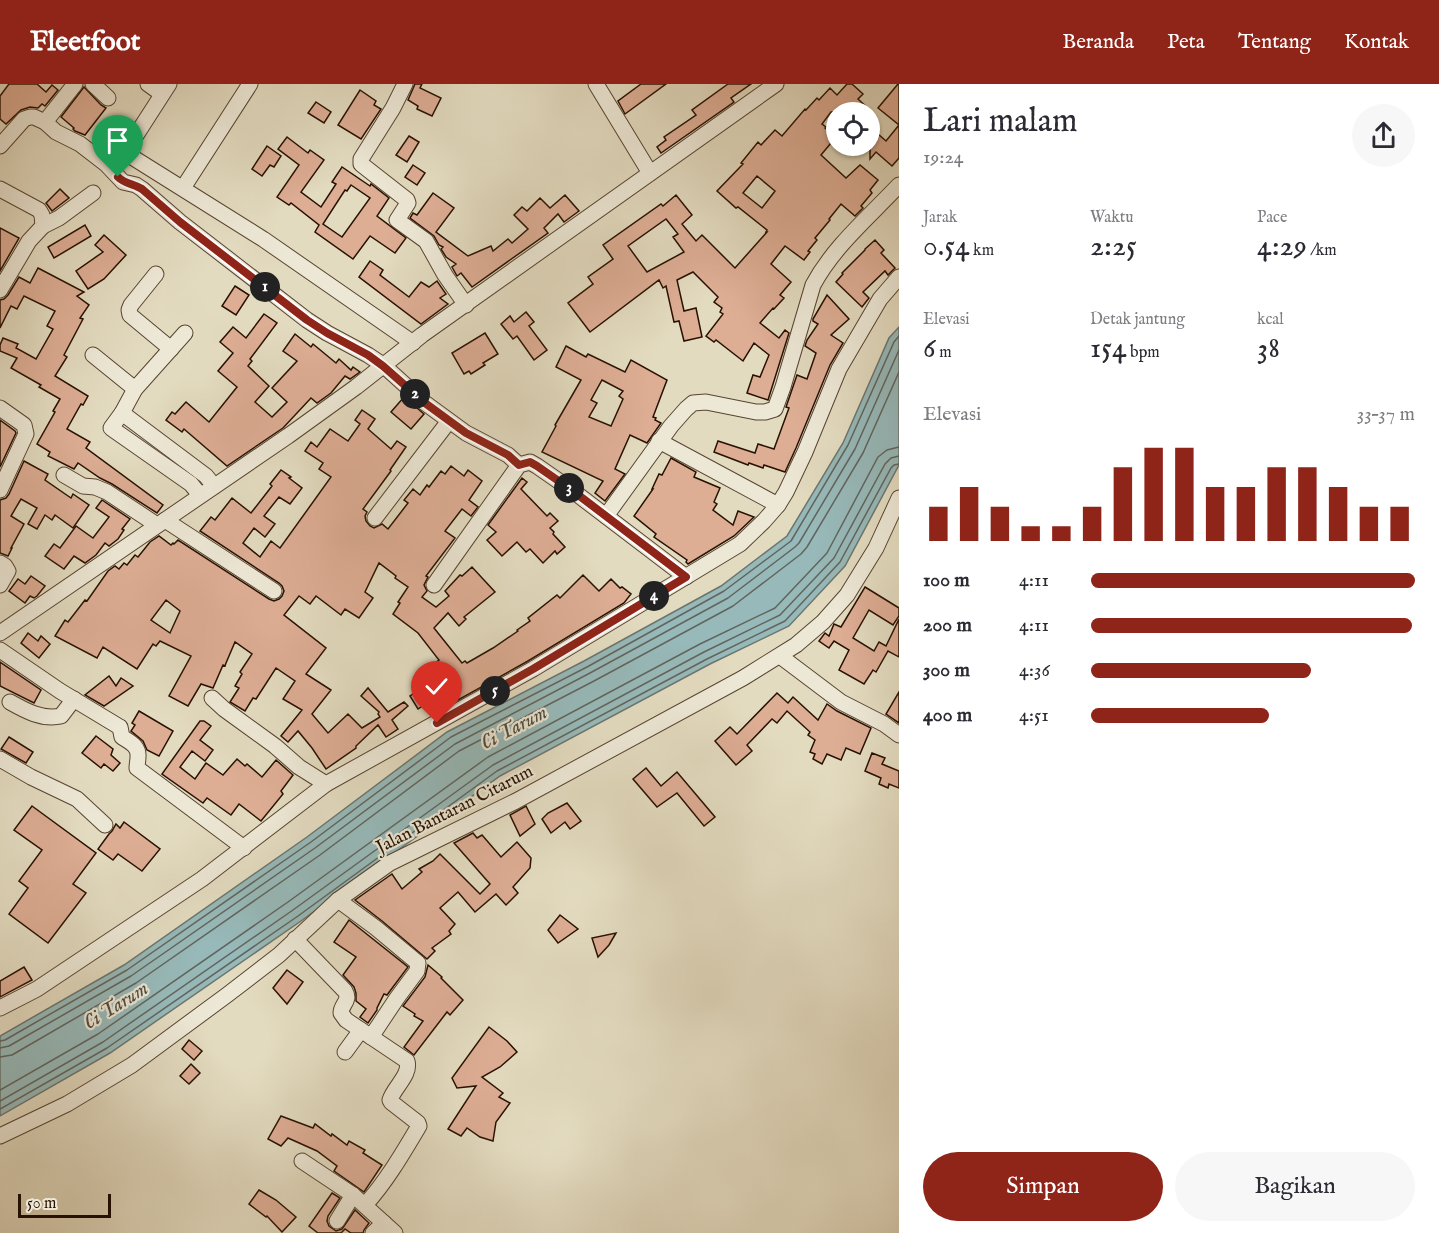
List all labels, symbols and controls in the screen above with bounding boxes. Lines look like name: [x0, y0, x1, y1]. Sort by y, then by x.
text: Fleetfoot: [30, 25, 140, 60]
text: Beranda: [1062, 29, 1134, 56]
text: Peta: [1167, 29, 1205, 56]
text: Tentang: [1238, 29, 1311, 56]
text: Kontak: [1344, 29, 1409, 56]
text: Lari malam: [923, 101, 1077, 143]
map controls: [826, 102, 880, 156]
button: locate: [826, 102, 880, 156]
button: share: [1352, 104, 1415, 167]
pin: [92, 115, 143, 177]
icon: arrive: [101, 124, 134, 157]
text: 19:24: [923, 145, 964, 170]
text: Jarak: [923, 208, 957, 228]
text: Waktu: [1090, 208, 1134, 228]
text: Pace: [1257, 208, 1287, 228]
text: 0.54: [923, 228, 970, 266]
text: 2:25: [1090, 228, 1137, 266]
text: 4:29: [1257, 228, 1307, 266]
text: km: [970, 241, 994, 261]
text: /km: [1307, 241, 1337, 261]
pin: 1: [250, 272, 280, 302]
text: 1: [262, 277, 268, 297]
text: Elevasi: [923, 310, 970, 330]
text: Detak jantung: [1090, 310, 1185, 330]
text: kcal: [1257, 310, 1284, 330]
text: 6: [923, 330, 936, 368]
text: 154: [1090, 330, 1127, 368]
text: 38: [1257, 330, 1280, 368]
text: m: [936, 343, 952, 363]
text: bpm: [1127, 343, 1160, 363]
pin: 2: [400, 379, 430, 409]
text: 2: [411, 384, 419, 404]
text: Elevasi: [923, 402, 981, 427]
text: 33–37 m: [1357, 402, 1415, 427]
pin: 3: [554, 473, 584, 503]
text: 3: [566, 478, 572, 498]
text: 100 m: [923, 568, 970, 593]
text: 4:11: [1019, 568, 1049, 593]
pin: 4: [639, 581, 669, 611]
text: 4: [650, 586, 658, 606]
text: 200 m: [923, 613, 972, 638]
text: 4:11: [1019, 613, 1049, 638]
text: 300 m: [923, 658, 970, 683]
text: 4:36: [1019, 658, 1050, 683]
pin: [411, 661, 462, 723]
icon: check: [420, 670, 453, 703]
pin: 5: [480, 676, 510, 706]
text: 5: [492, 681, 498, 701]
water label: Ci Tarum: [476, 700, 552, 756]
text: 400 m: [923, 703, 972, 728]
text: 4:51: [1019, 703, 1049, 728]
street label: Jalan Bantaran Citarum: [371, 760, 538, 861]
water label: Ci Tarum: [79, 976, 153, 1036]
button: Simpan: [923, 1152, 1163, 1221]
button: Bagikan: [1175, 1152, 1415, 1221]
scale bar: [18, 1191, 111, 1218]
text: 50 m: [27, 1194, 56, 1214]

